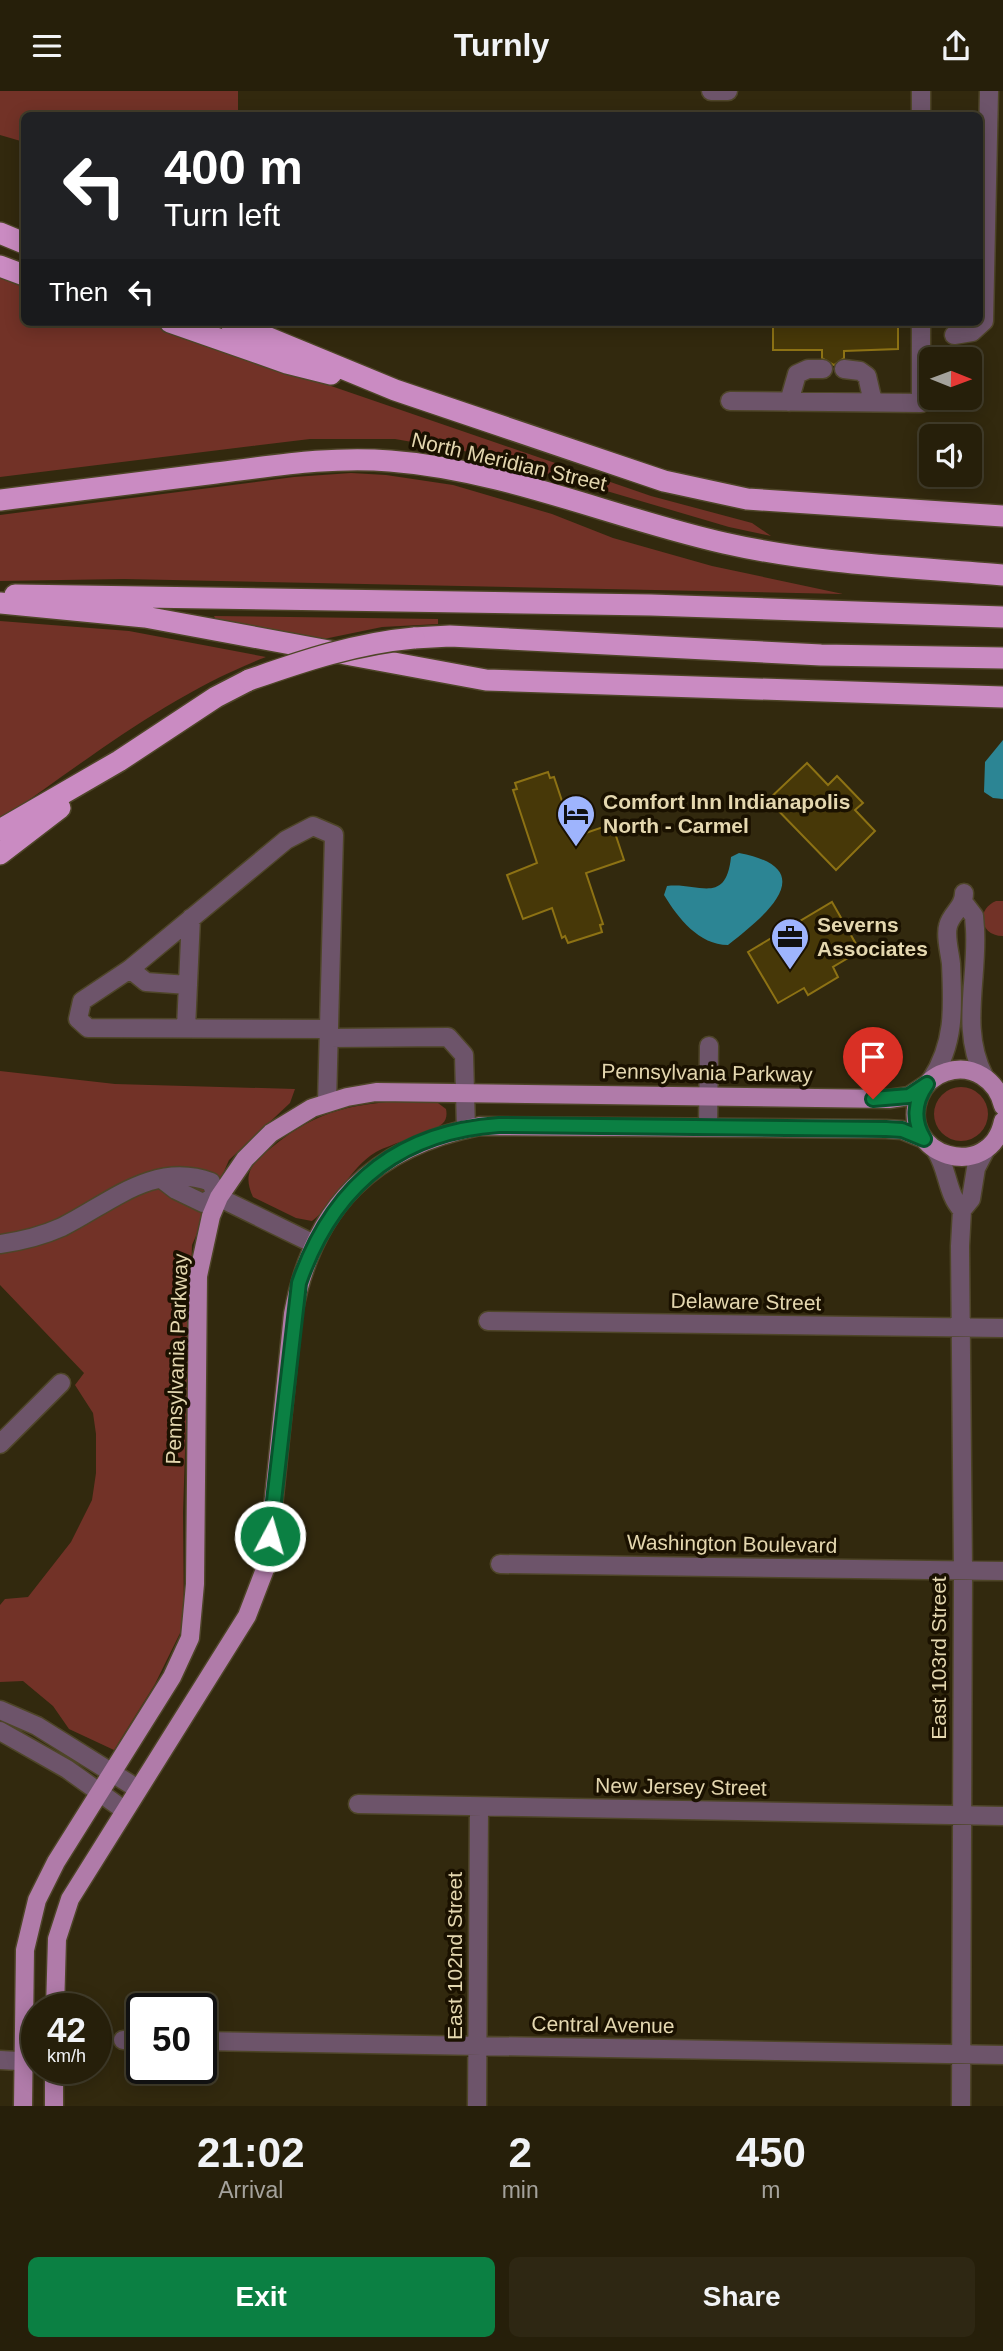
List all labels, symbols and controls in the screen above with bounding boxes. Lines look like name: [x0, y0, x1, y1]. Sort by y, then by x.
icon: menu: [28, 27, 66, 65]
text: Turnly: [454, 27, 549, 63]
icon: share: [937, 27, 975, 65]
icon: left: [49, 140, 140, 231]
text: 400 m: [164, 140, 303, 194]
text: Turn left: [164, 197, 280, 233]
icon: left: [122, 273, 160, 311]
text: Then: [49, 277, 108, 307]
north arrow: [919, 347, 982, 409]
map controls: [919, 347, 982, 487]
button: sound: [919, 424, 982, 487]
street label: North Meridian Street: [409, 428, 609, 495]
place label: Comfort Inn Indianapolis North - Carmel: [603, 790, 850, 837]
hotel icon: Comfort Inn Indianapolis North - Carmel: [555, 793, 597, 848]
place label: Severns Associates: [817, 913, 928, 960]
office icon: Severns Associates: [769, 916, 811, 971]
pin: [843, 1027, 903, 1099]
icon: arrive: [854, 1038, 892, 1076]
street label: Pennsylvania Parkway: [601, 1059, 813, 1086]
street label: Pennsylvania Parkway: [161, 1253, 192, 1465]
street label: Delaware Street: [671, 1289, 822, 1314]
position arrow: [233, 1499, 307, 1573]
street label: Washington Boulevard: [627, 1530, 837, 1557]
street label: East 103rd Street: [927, 1576, 950, 1740]
street label: New Jersey Street: [595, 1774, 767, 1799]
street label: East 102nd Street: [443, 1872, 466, 2040]
speed limit sign: 50: [126, 1993, 217, 2084]
text: 42: [47, 2010, 86, 2049]
street label: Central Avenue: [531, 2012, 675, 2037]
text: km/h: [47, 2046, 86, 2066]
text: 21:02: [197, 2129, 305, 2176]
text: 2: [508, 2129, 532, 2176]
text: 450: [736, 2129, 806, 2176]
text: Arrival: [218, 2177, 283, 2203]
text: min: [502, 2177, 539, 2203]
text: m: [761, 2177, 780, 2203]
button: Exit: [28, 2257, 495, 2337]
button: Share: [509, 2257, 975, 2337]

